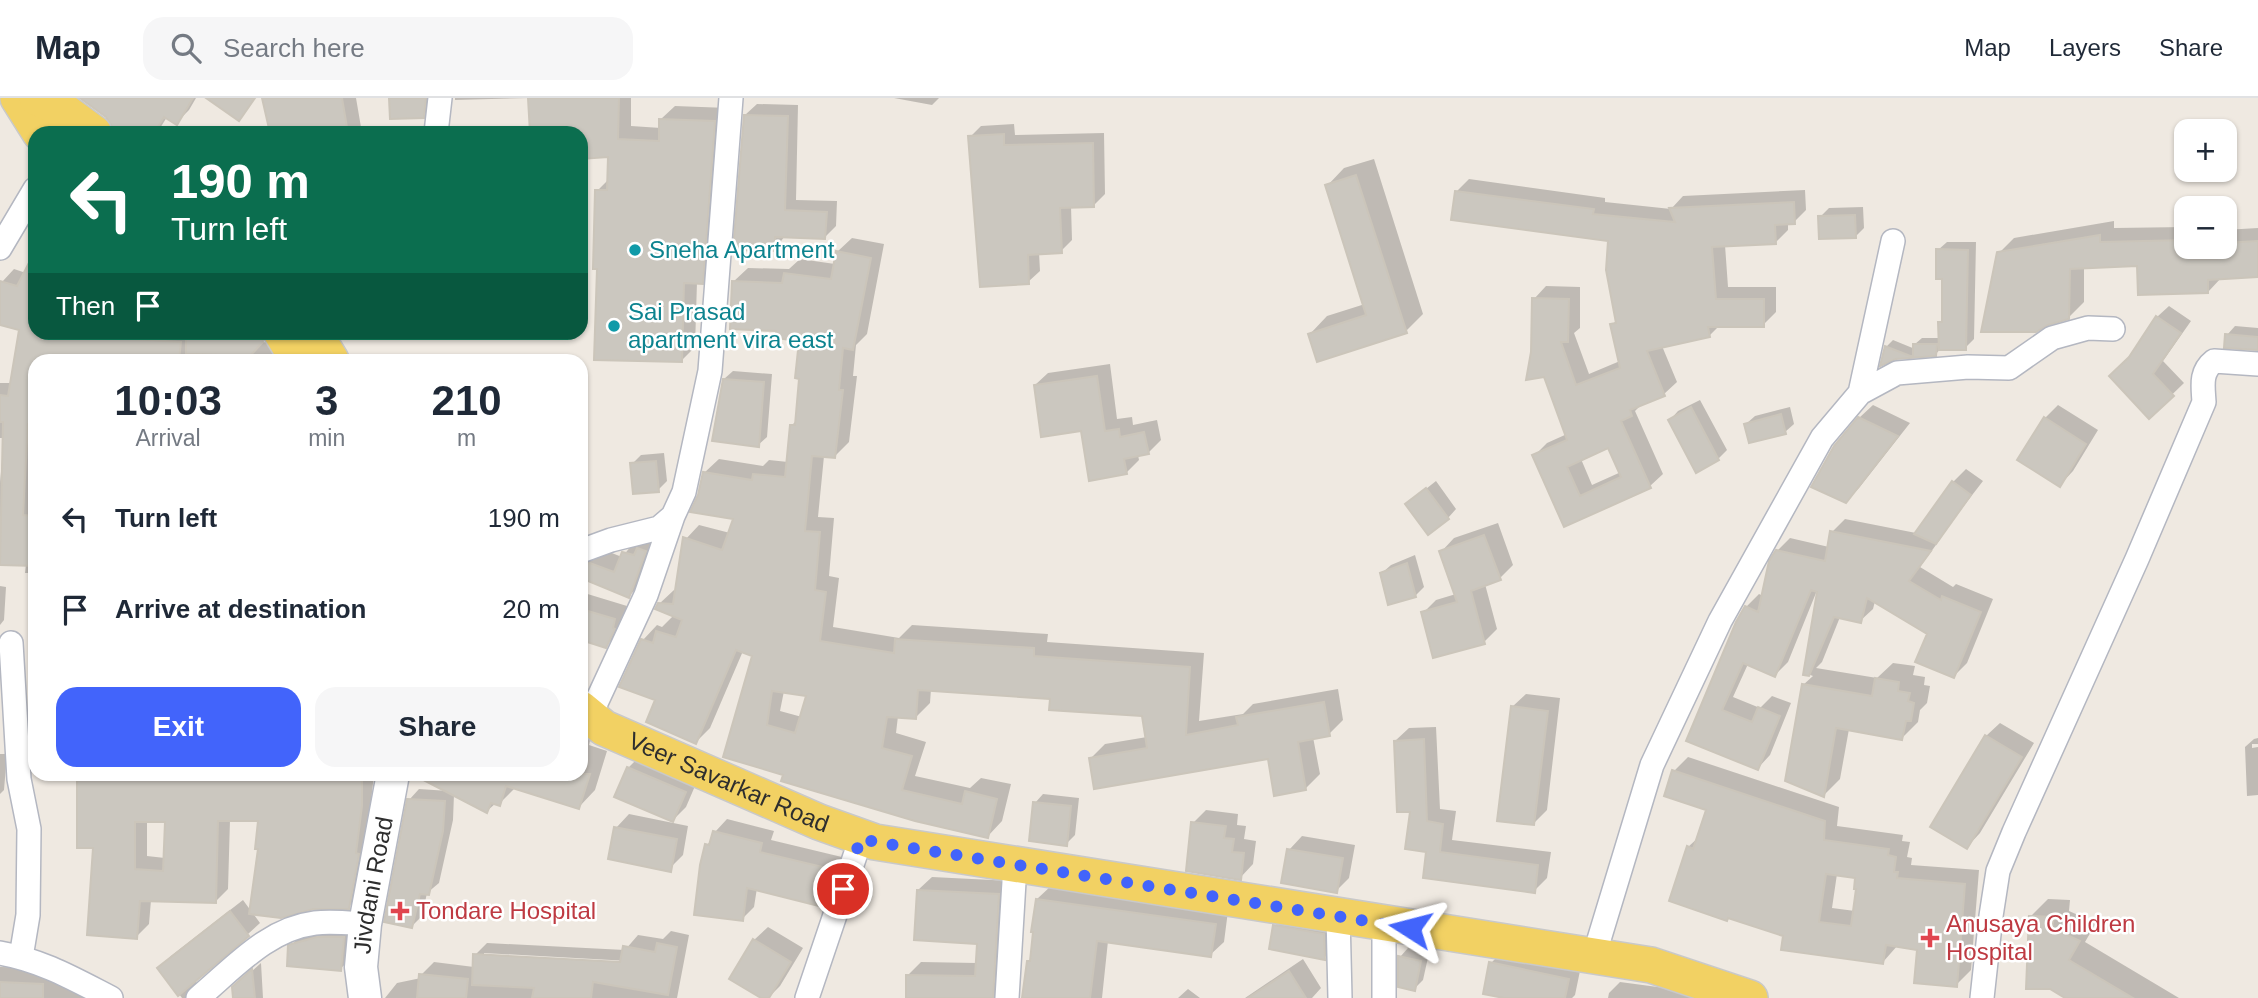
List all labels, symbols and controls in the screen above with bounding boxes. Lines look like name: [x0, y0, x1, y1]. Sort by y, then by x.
search box: [143, 17, 633, 80]
text: Map: [35, 29, 101, 66]
icon: search: [167, 29, 205, 67]
text: Search here: [223, 33, 365, 63]
text: Map: [1964, 34, 2011, 61]
text: Layers: [2049, 34, 2121, 61]
text: Share: [2159, 34, 2223, 61]
map controls: [2174, 119, 2237, 259]
button: +: [2174, 119, 2237, 182]
icon: left: [56, 154, 147, 245]
text: 190 m: [171, 154, 310, 208]
button: −: [2174, 196, 2237, 259]
text: Turn left: [171, 211, 287, 247]
place label: Sneha Apartment: [649, 236, 835, 263]
marker: Sneha Apartment: [627, 242, 643, 258]
icon: arrive: [129, 287, 167, 325]
text: Then: [56, 291, 115, 321]
place label: Sai Prasad apartment vira east: [628, 298, 834, 353]
marker: Sai Prasad apartment vira east: [606, 318, 622, 334]
text: 10:03: [114, 377, 222, 424]
text: 3: [315, 377, 338, 424]
text: 210: [432, 377, 502, 424]
text: Arrival: [135, 425, 201, 451]
text: min: [308, 425, 345, 451]
text: m: [457, 425, 476, 451]
icon: left: [56, 500, 94, 538]
text: Turn left: [115, 503, 217, 533]
text: 190 m: [488, 503, 560, 533]
icon: arrive: [56, 591, 94, 629]
text: Arrive at destination: [115, 594, 366, 624]
text: 20 m: [502, 594, 560, 624]
button: Exit: [56, 687, 301, 767]
button: Share: [315, 687, 560, 767]
street label: Veer Savarkar Road: [624, 726, 833, 837]
street label: Jivdani Road: [348, 814, 398, 955]
pin: [813, 859, 873, 919]
icon: arrive: [824, 870, 862, 908]
position arrow: [1373, 891, 1447, 965]
place label: Tondare Hospital: [416, 897, 596, 924]
marker: Tondare Hospital: [390, 901, 410, 921]
place label: Anusaya Children Hospital: [1946, 910, 2135, 965]
marker: Anusaya Children Hospital: [1920, 928, 1940, 948]

